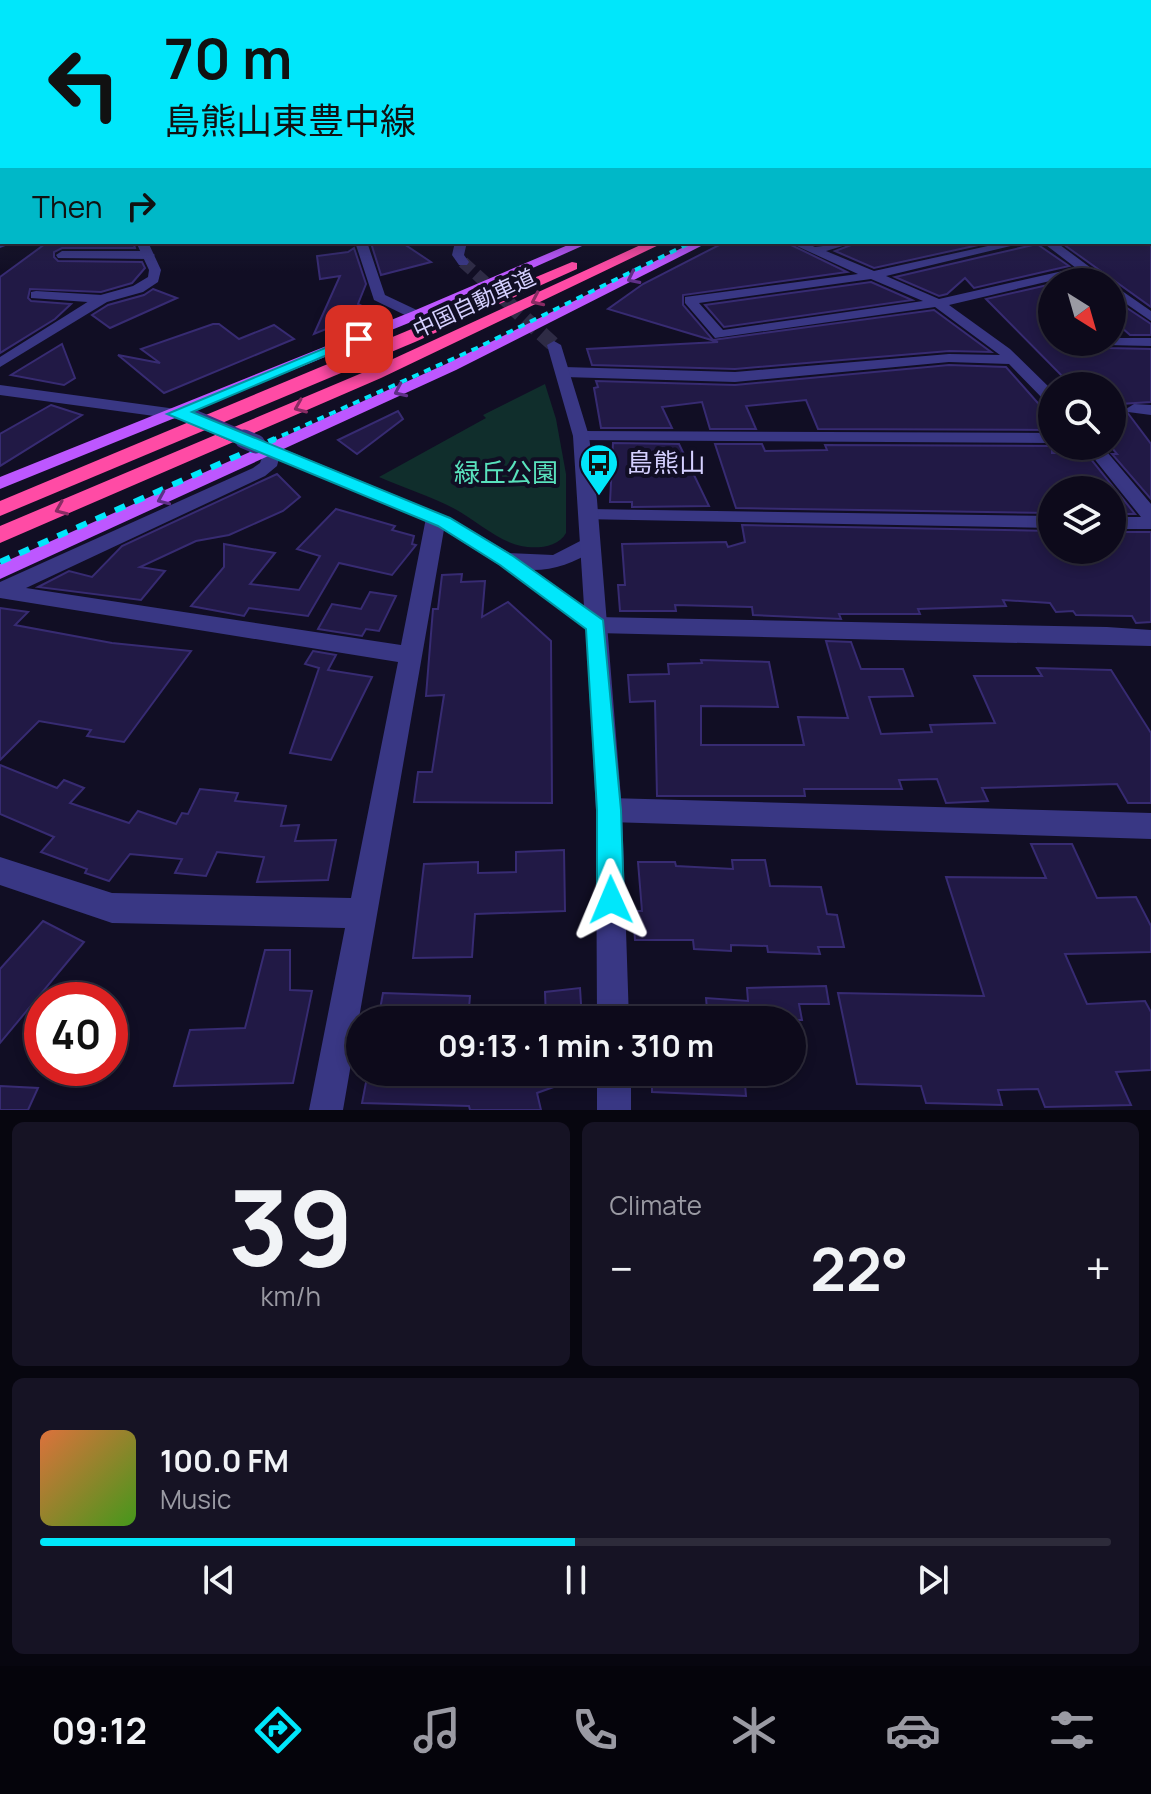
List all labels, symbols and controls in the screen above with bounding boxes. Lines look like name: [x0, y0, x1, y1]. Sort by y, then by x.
text: 70 m: [164, 19, 292, 96]
icon: left: [32, 32, 136, 136]
text: 島熊山東豊中線: [164, 96, 416, 145]
icon: right: [119, 184, 163, 228]
text: Then: [32, 186, 103, 227]
street label: 中国自動車道: [408, 262, 540, 344]
one-way arrow: [627, 268, 642, 284]
north arrow: [1038, 268, 1126, 356]
map controls: [1038, 268, 1126, 564]
one-way arrow: [531, 290, 545, 306]
pin: [325, 305, 393, 373]
icon: arrive: [337, 317, 381, 361]
button: search: [1038, 372, 1126, 460]
one-way arrow: [393, 382, 408, 398]
one-way arrow: [294, 397, 308, 413]
bus stop icon: 島熊山: [578, 442, 620, 497]
place label: 島熊山: [627, 444, 705, 480]
park label: 緑丘公園: [454, 454, 558, 490]
button: layers: [1038, 476, 1126, 564]
one-way arrow: [157, 490, 171, 506]
one-way arrow: [55, 499, 69, 515]
position arrow: [569, 858, 653, 942]
speed limit sign: 40: [24, 982, 128, 1086]
text: 09:13 · 1 min · 310 m: [438, 1025, 714, 1066]
text: 39: [228, 1155, 353, 1297]
text: Climate: [610, 1187, 702, 1223]
text: 22°: [810, 1227, 909, 1309]
text: −: [610, 1238, 633, 1298]
text: +: [1086, 1238, 1111, 1298]
text: km/h: [261, 1278, 321, 1314]
text: 100.0 FM: [160, 1440, 289, 1481]
text: Music: [160, 1481, 231, 1517]
icon: previous: [197, 1558, 241, 1602]
icon: pause: [554, 1558, 598, 1602]
icon: next: [911, 1558, 955, 1602]
icon: directions: [250, 1702, 306, 1758]
icon: music: [409, 1702, 465, 1758]
icon: phone: [567, 1702, 623, 1758]
icon: climate: [726, 1702, 782, 1758]
icon: car: [885, 1702, 941, 1758]
icon: filters: [1044, 1702, 1100, 1758]
text: 09:12: [51, 1706, 147, 1755]

